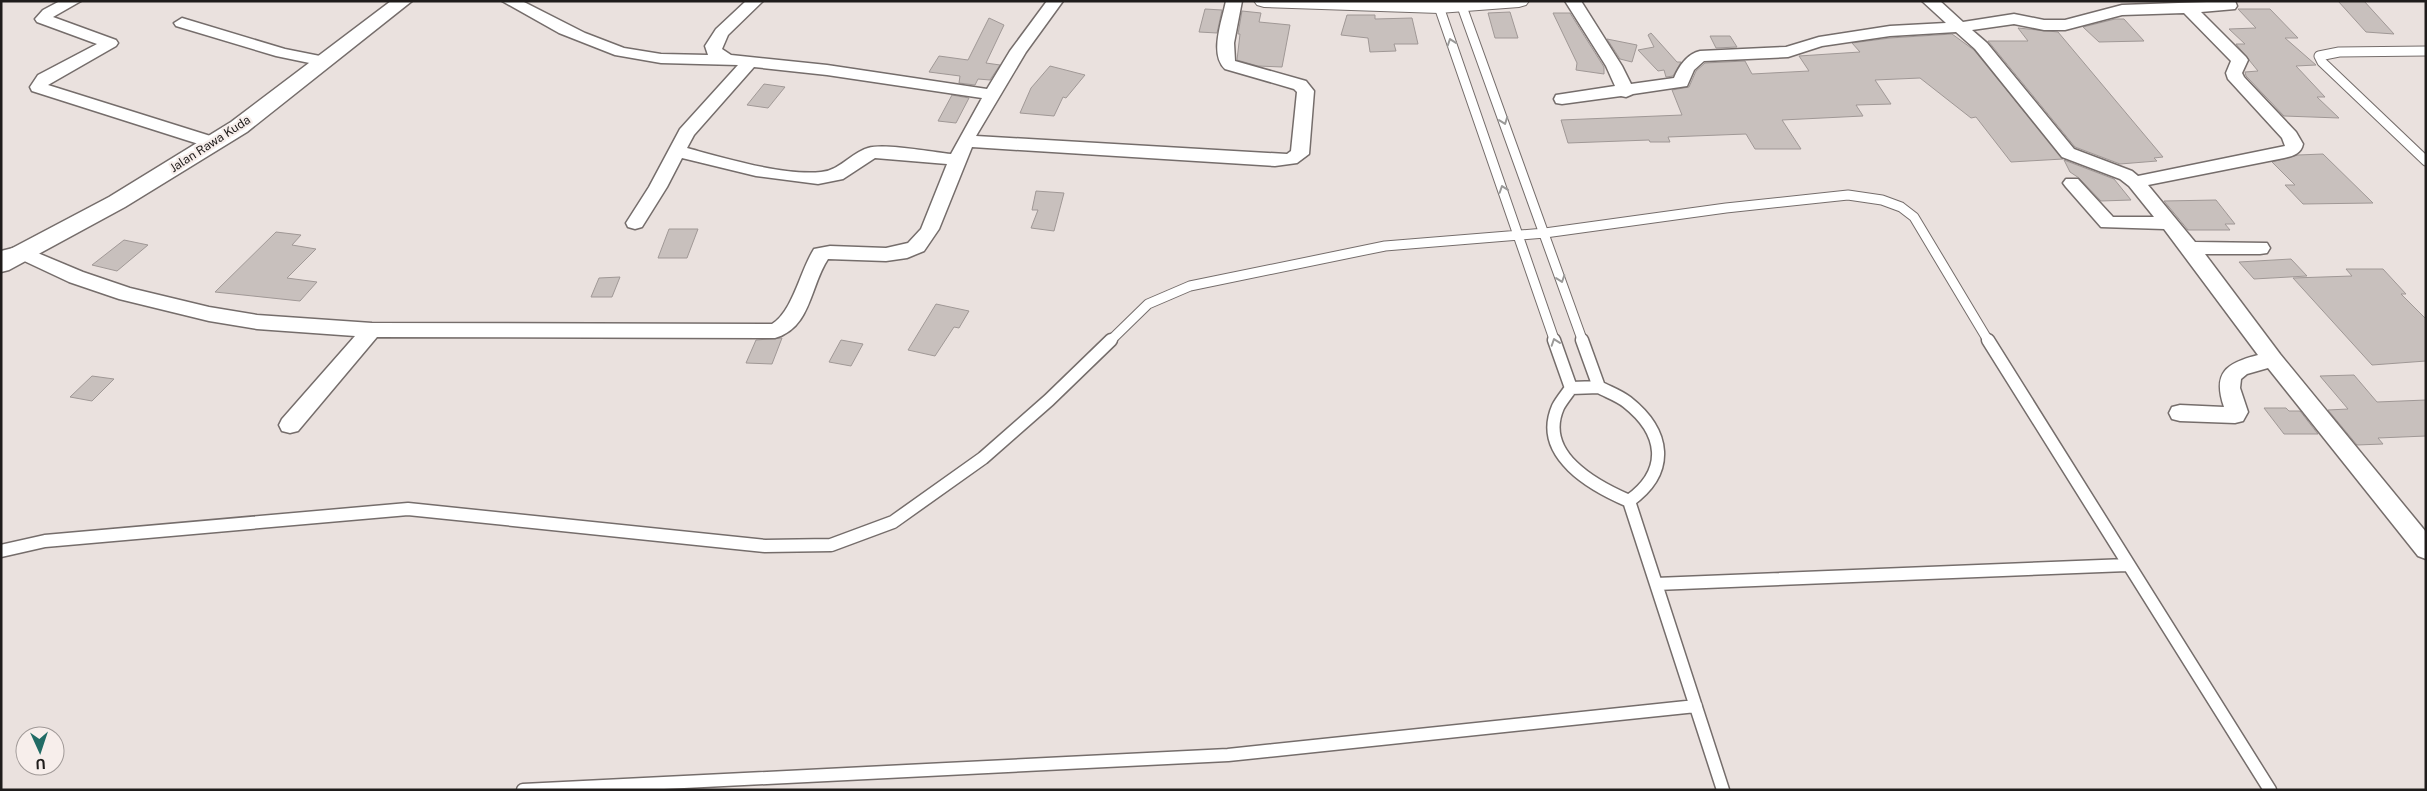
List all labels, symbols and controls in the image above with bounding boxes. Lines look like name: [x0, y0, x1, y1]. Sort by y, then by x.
one-way arrow: [1447, 38, 1457, 46]
street label: Jalan Rawa Kuda: [167, 113, 253, 175]
one-way arrow: [1498, 116, 1508, 124]
one-way arrow: [1498, 185, 1508, 193]
one-way arrow: [1555, 274, 1565, 283]
one-way arrow: [1551, 338, 1561, 347]
north arrow: [15, 726, 65, 776]
text: U: [35, 756, 46, 772]

